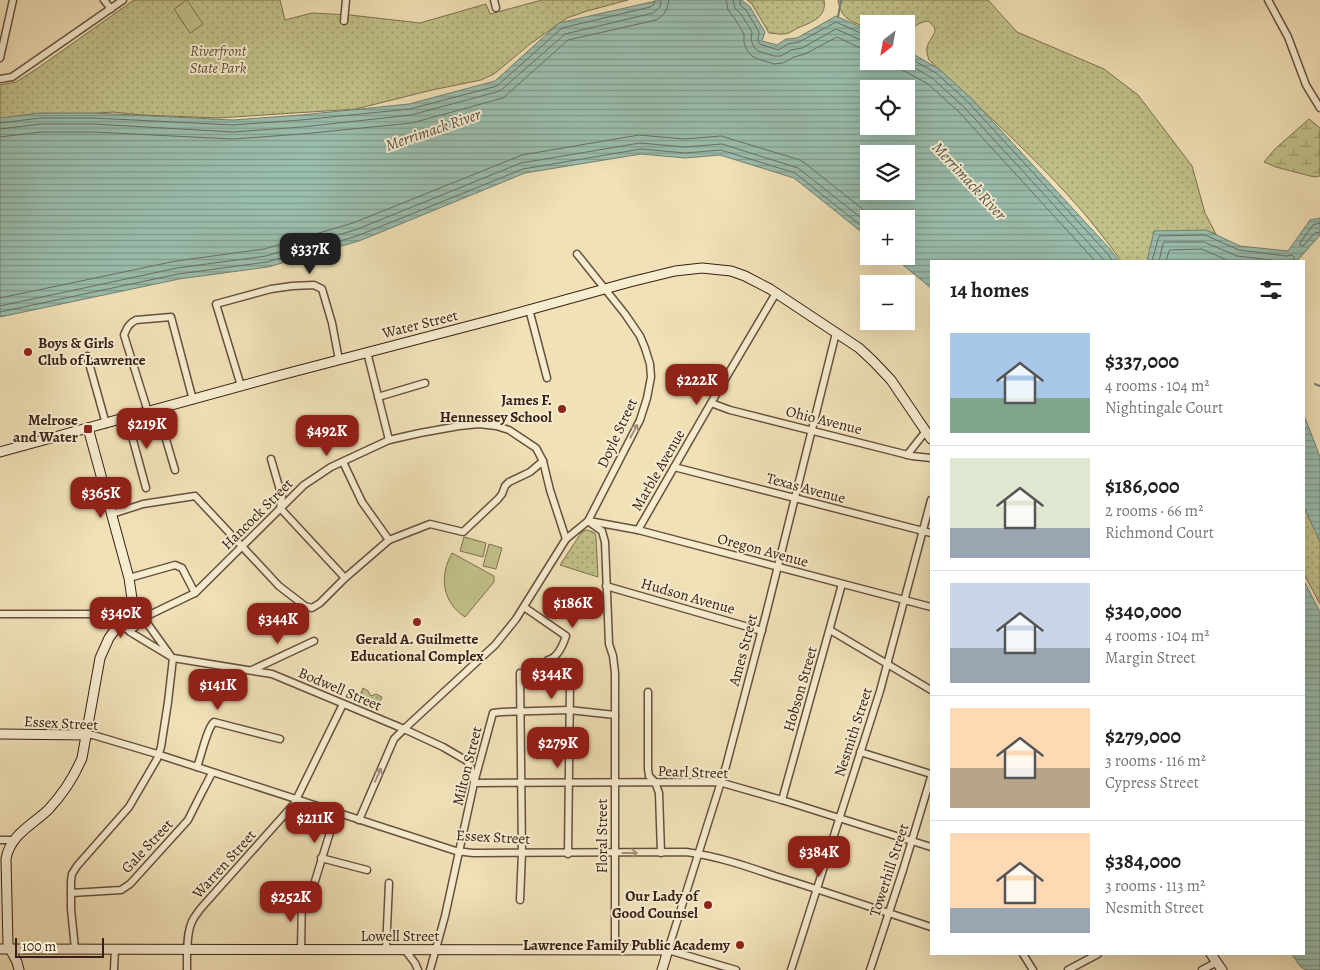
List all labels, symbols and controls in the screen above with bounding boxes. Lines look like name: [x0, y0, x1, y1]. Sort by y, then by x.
north arrow: [860, 15, 915, 70]
map controls: [860, 15, 915, 330]
park label: Riverfront State Park: [190, 41, 247, 78]
button: locate: [860, 80, 915, 135]
water label: Merrimack River: [382, 103, 484, 157]
water label: Merrimack River: [927, 137, 1011, 225]
button: layers: [860, 145, 915, 200]
button: +: [860, 210, 915, 265]
pin: $337K: [275, 232, 345, 275]
text: $337K: [291, 238, 329, 260]
button: −: [860, 275, 915, 330]
text: 14 homes: [950, 276, 1029, 304]
icon: filters: [1257, 276, 1285, 304]
street label: Water Street: [379, 305, 460, 343]
place label: Boys & Girls Club of Lawrence: [38, 333, 146, 370]
marker: Boys & Girls Club of Lawrence: [22, 346, 34, 358]
text: $337,000: [1105, 347, 1179, 375]
icon: home: [990, 353, 1050, 413]
pin: $222K: [662, 364, 732, 406]
text: $222K: [676, 369, 718, 391]
text: 4 rooms · 104 m²: [1105, 375, 1210, 397]
place label: James F. Hennessey School: [440, 390, 552, 427]
street label: Doyle Street: [592, 395, 642, 471]
text: Nightingale Court: [1105, 397, 1223, 419]
street label: Ohio Avenue: [784, 401, 864, 439]
marker: James F. Hennessey School: [556, 403, 568, 415]
pin: $219K: [112, 408, 182, 450]
place label: Melrose and Water: [13, 410, 78, 447]
text: $219K: [128, 413, 166, 435]
pin: $492K: [292, 414, 362, 457]
text: $492K: [307, 420, 347, 442]
marker: Melrose and Water: [82, 423, 94, 435]
one-way arrow: [629, 423, 639, 438]
street label: Marble Avenue: [627, 425, 690, 514]
street label: Texas Avenue: [764, 468, 848, 508]
text: $186,000: [1105, 472, 1180, 500]
street label: Hancock Street: [217, 474, 297, 554]
pin: $365K: [66, 476, 136, 519]
icon: home: [990, 478, 1050, 538]
text: $365K: [81, 482, 121, 504]
text: 2 rooms · 66 m²: [1105, 500, 1203, 522]
text: Richmond Court: [1105, 522, 1214, 544]
street label: Oregon Avenue: [715, 528, 811, 572]
street label: Hudson Avenue: [639, 573, 738, 619]
pin: $186K: [538, 586, 608, 629]
text: $186K: [554, 592, 592, 614]
pin: $340K: [86, 596, 156, 639]
text: $340,000: [1105, 597, 1182, 625]
text: $340K: [101, 602, 141, 624]
pin: $344K: [243, 602, 313, 645]
icon: home: [990, 603, 1050, 663]
text: $344K: [258, 608, 298, 630]
street label: Ames Street: [724, 612, 762, 689]
marker: Gerald A. Guilmette Educational Complex: [411, 616, 423, 628]
text: 4 rooms · 104 m²: [1105, 625, 1210, 647]
place label: Gerald A. Guilmette Educational Complex: [350, 629, 484, 666]
street label: Hobson Street: [778, 644, 822, 734]
text: Margin Street: [1105, 647, 1196, 669]
pin: $344K: [517, 658, 587, 700]
street label: Bodwell Street: [295, 662, 385, 716]
text: $344K: [532, 663, 572, 685]
pin: $141K: [183, 668, 253, 711]
text: $141K: [200, 674, 236, 696]
street label: Nesmith Street: [829, 685, 877, 779]
street label: Essex Street: [23, 711, 99, 735]
text: $279,000: [1105, 722, 1181, 750]
street label: Milton Street: [448, 724, 487, 808]
pin: $279K: [523, 726, 593, 769]
icon: home: [990, 728, 1050, 788]
text: $279K: [538, 732, 578, 754]
text: 3 rooms · 116 m²: [1105, 750, 1206, 772]
street label: Pearl Street: [657, 761, 729, 783]
one-way arrow: [374, 768, 384, 783]
text: Cypress Street: [1105, 772, 1199, 794]
street label: Floral Street: [592, 799, 612, 873]
pin: $211K: [280, 802, 350, 844]
text: $211K: [296, 807, 334, 829]
street label: Gale Street: [117, 815, 177, 877]
street label: Towerhill Street: [865, 821, 913, 919]
street label: Warren Street: [187, 825, 260, 903]
street label: Essex Street: [455, 825, 531, 849]
pin: $384K: [784, 836, 854, 878]
text: $384K: [799, 841, 839, 863]
text: $384,000: [1105, 847, 1181, 875]
one-way arrow: [622, 848, 638, 858]
icon: home: [990, 853, 1050, 913]
text: 3 rooms · 113 m²: [1105, 875, 1205, 897]
pin: $252K: [256, 880, 326, 923]
text: $252K: [271, 886, 311, 908]
place label: Our Lady of Good Counsel: [612, 886, 700, 923]
text: Nesmith Street: [1105, 897, 1204, 919]
marker: Our Lady of Good Counsel: [702, 899, 714, 911]
street label: Lowell Street: [360, 926, 440, 946]
scale bar: [15, 935, 104, 958]
place label: Lawrence Family Public Academy: [523, 935, 731, 955]
text: 100 m: [22, 937, 56, 956]
marker: Lawrence Family Public Academy: [734, 939, 746, 951]

